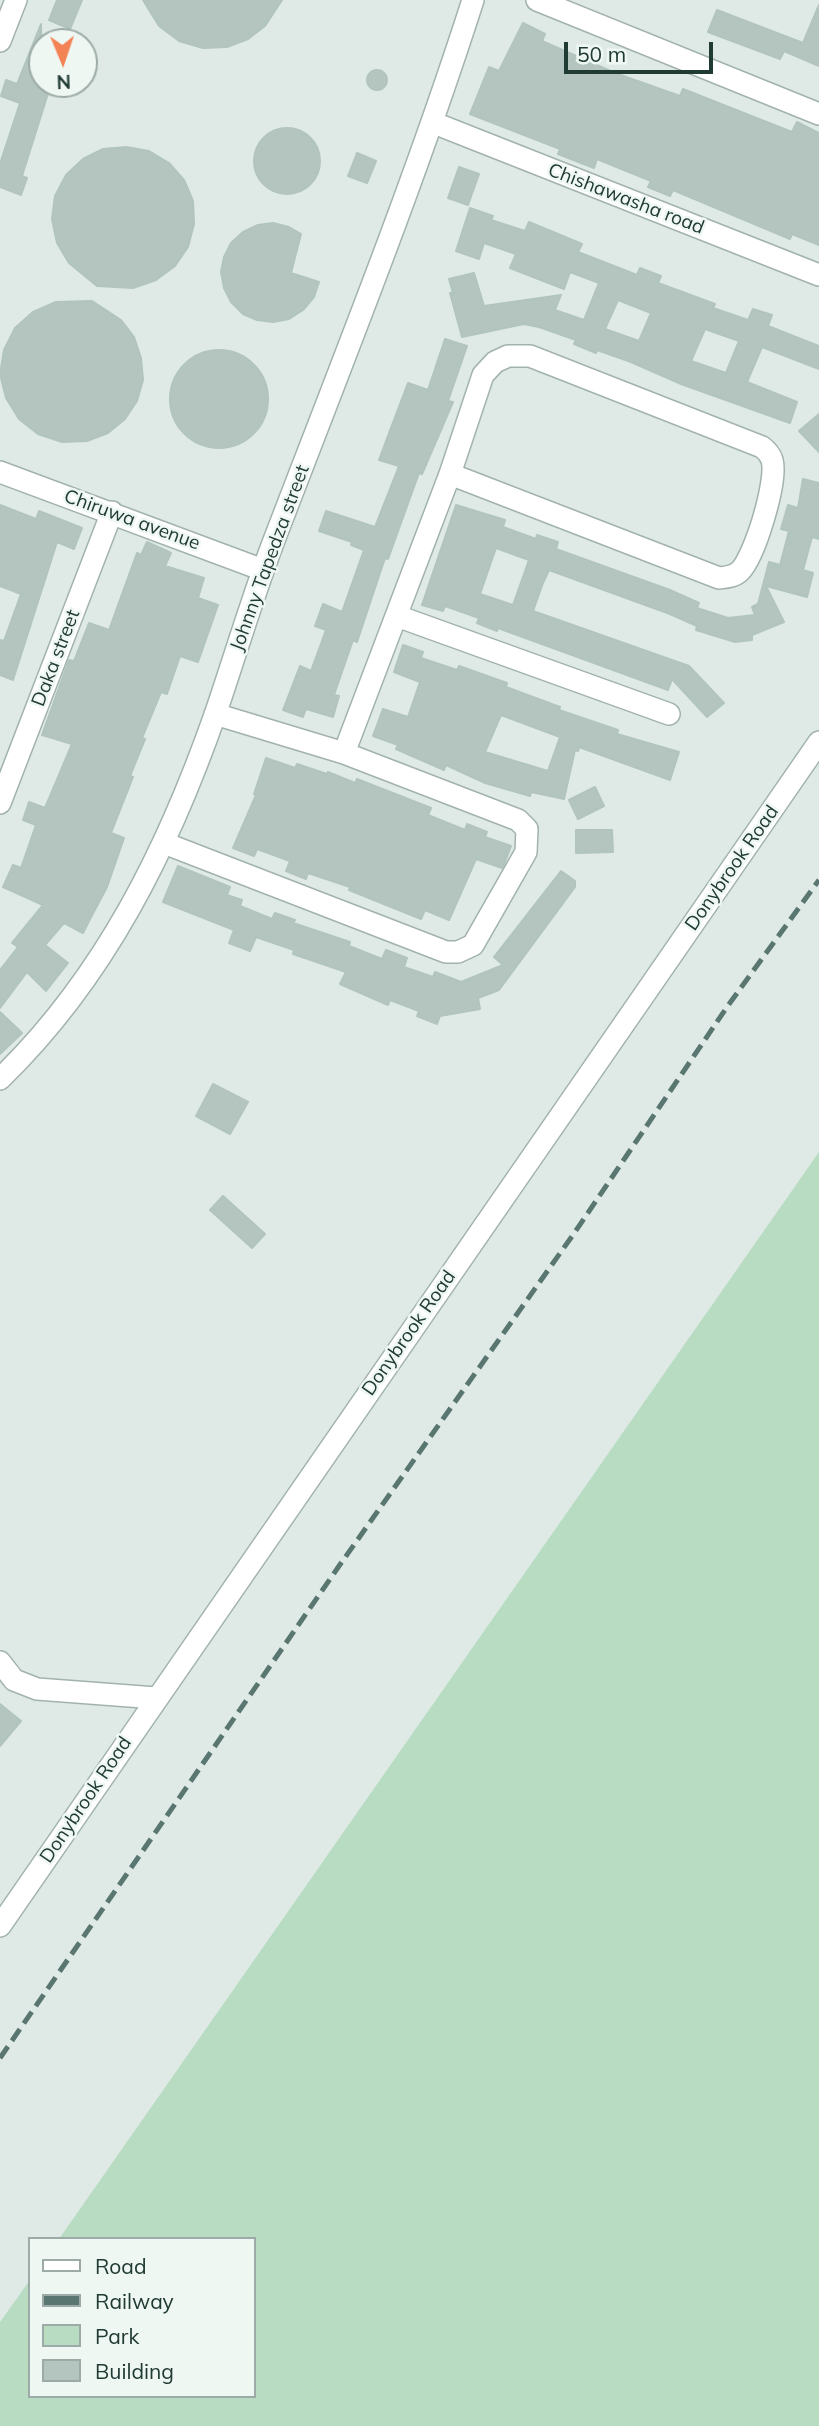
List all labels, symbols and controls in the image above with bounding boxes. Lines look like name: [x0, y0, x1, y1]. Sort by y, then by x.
north arrow: [28, 28, 98, 98]
scale bar: [567, 28, 716, 72]
text: 50 m: [577, 41, 626, 67]
text: N: [56, 70, 71, 94]
street label: Chishawasha road: [545, 159, 707, 239]
street label: Johnny Tapedza street: [226, 462, 314, 654]
street label: Chiruwa avenue: [61, 485, 203, 555]
street label: Daka street: [27, 606, 85, 710]
street label: Donybrook Road: [680, 801, 784, 935]
street label: Donybrook Road: [357, 1266, 461, 1400]
street label: Donybrook Road: [35, 1733, 137, 1867]
legend: [28, 2237, 256, 2398]
text: Road: [95, 2253, 146, 2279]
text: Railway: [95, 2288, 174, 2314]
text: Park: [95, 2323, 139, 2349]
text: Building: [95, 2358, 174, 2384]

